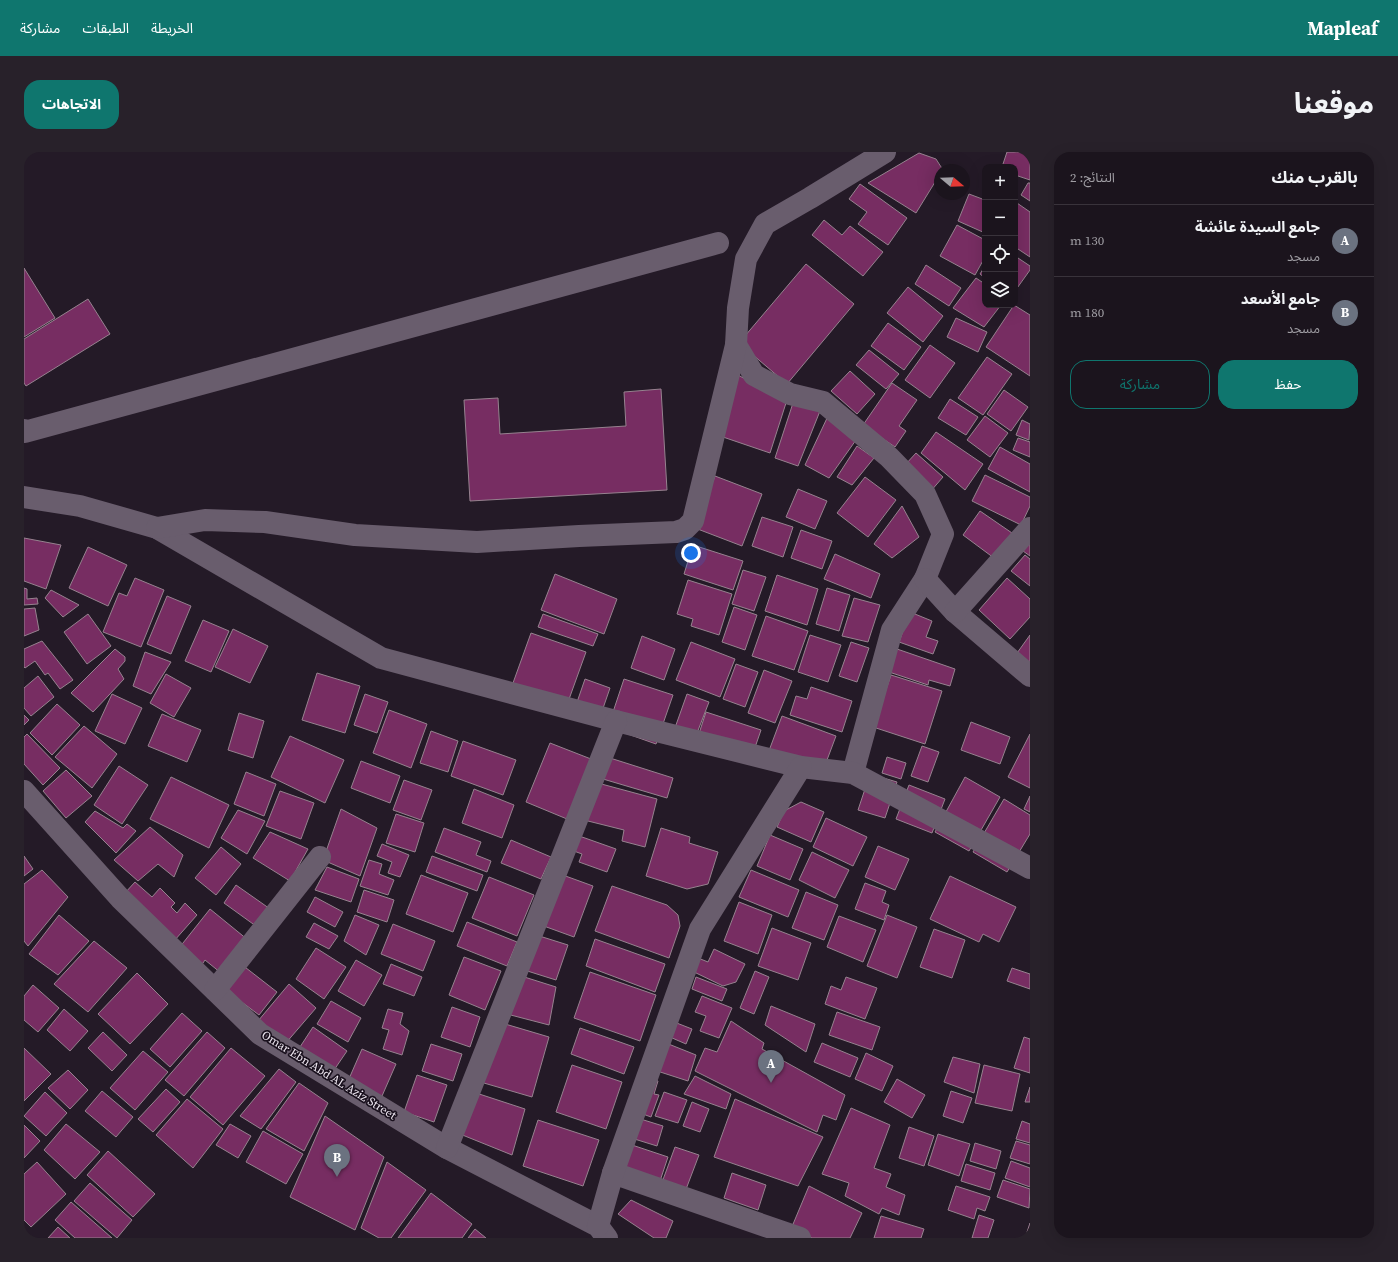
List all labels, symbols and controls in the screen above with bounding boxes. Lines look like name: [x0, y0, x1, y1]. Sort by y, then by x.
text: Mapleaf: [1307, 15, 1378, 41]
text: مشاركة: [20, 18, 60, 38]
text: الطبقات: [82, 18, 129, 38]
text: الخريطة: [151, 18, 193, 38]
button: الاتجاهات: [24, 80, 119, 129]
text: موقعنا: [1294, 84, 1374, 122]
north arrow: [934, 164, 970, 200]
map controls: [982, 164, 1018, 308]
button: +: [982, 164, 1018, 200]
text: بالقرب منك: [1271, 165, 1358, 189]
text: النتائج: 2: [1070, 169, 1115, 186]
button: −: [982, 200, 1018, 236]
text: جامع السيدة عائشة: [1195, 216, 1320, 237]
text: 130 m: [1070, 232, 1104, 249]
text: A: [1341, 232, 1349, 249]
button: locate: [982, 236, 1018, 272]
text: مسجد: [1287, 248, 1320, 265]
button: layers: [982, 272, 1018, 308]
text: جامع الأسعد: [1241, 288, 1320, 309]
text: 180 m: [1070, 304, 1104, 321]
text: B: [1341, 304, 1349, 321]
text: مسجد: [1287, 320, 1320, 337]
button: مشاركة: [1070, 360, 1210, 409]
button: حفظ: [1218, 360, 1358, 409]
your location: [681, 543, 701, 563]
street label: Omar Ebn Abd AL Aziz Street: [259, 1027, 399, 1123]
pin: A: [758, 1050, 784, 1083]
pin: B: [324, 1144, 350, 1177]

